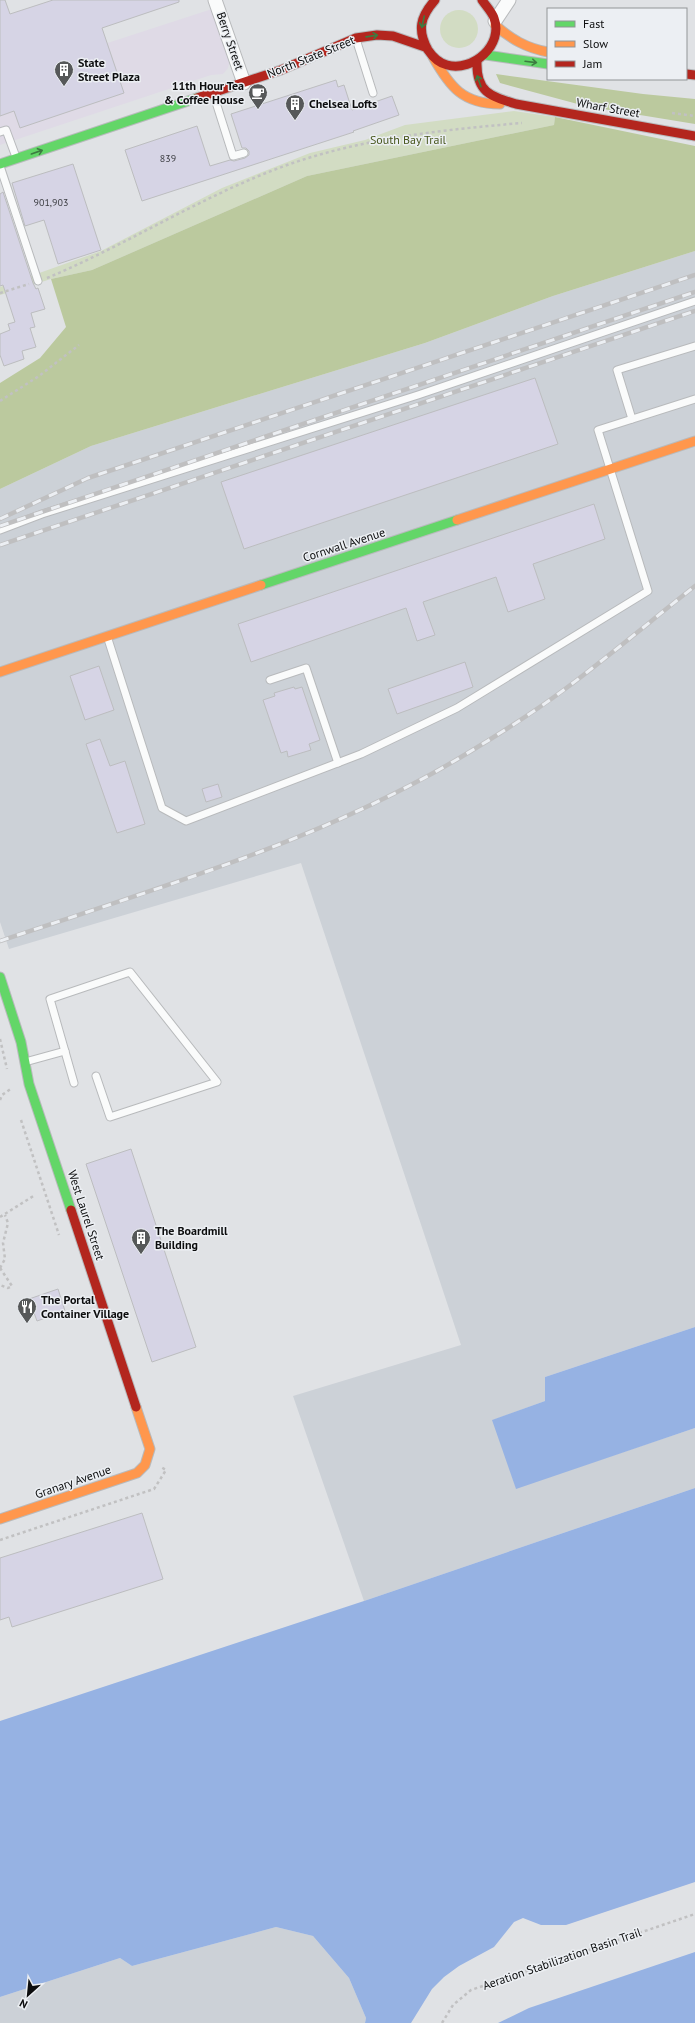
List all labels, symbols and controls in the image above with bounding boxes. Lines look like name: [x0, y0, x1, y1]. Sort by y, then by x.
legend: [547, 8, 687, 80]
street label: Berry Street: [214, 10, 247, 72]
one-way arrow: [418, 15, 426, 28]
text: Fast: [583, 16, 604, 31]
street label: North State Street: [265, 32, 357, 81]
one-way arrow: [365, 32, 378, 40]
text: Slow: [583, 36, 608, 51]
place label: State Street Plaza: [78, 55, 140, 84]
text: Jam: [582, 56, 602, 71]
building icon: State Street Plaza: [53, 59, 75, 87]
one-way arrow: [524, 59, 537, 66]
one-way arrow: [474, 75, 482, 87]
place label: 11th Hour Tea & Coffee House: [164, 78, 244, 107]
cafe icon: 11th Hour Tea & Coffee House: [247, 82, 269, 110]
building icon: Chelsea Lofts: [284, 93, 306, 121]
street label: Wharf Street: [575, 95, 641, 120]
place label: Chelsea Lofts: [309, 96, 377, 111]
park label: South Bay Trail: [370, 132, 447, 147]
one-way arrow: [31, 147, 43, 155]
house number: 839: [160, 152, 176, 165]
house number: 901,903: [34, 196, 68, 209]
street label: Cornwall Avenue: [301, 524, 387, 565]
street label: West Laurel Street: [65, 1168, 108, 1262]
place label: The Boardmill Building: [155, 1223, 228, 1252]
building icon: The Boardmill Building: [130, 1227, 152, 1255]
place label: The Portal Container Village: [41, 1292, 129, 1321]
restaurant icon: The Portal Container Village: [16, 1296, 38, 1324]
street label: Granary Avenue: [33, 1462, 113, 1502]
street label: Aeration Stabilization Basin Trail: [481, 1924, 644, 1993]
north arrow: [8, 1975, 48, 2015]
text: N: [17, 1996, 30, 2012]

